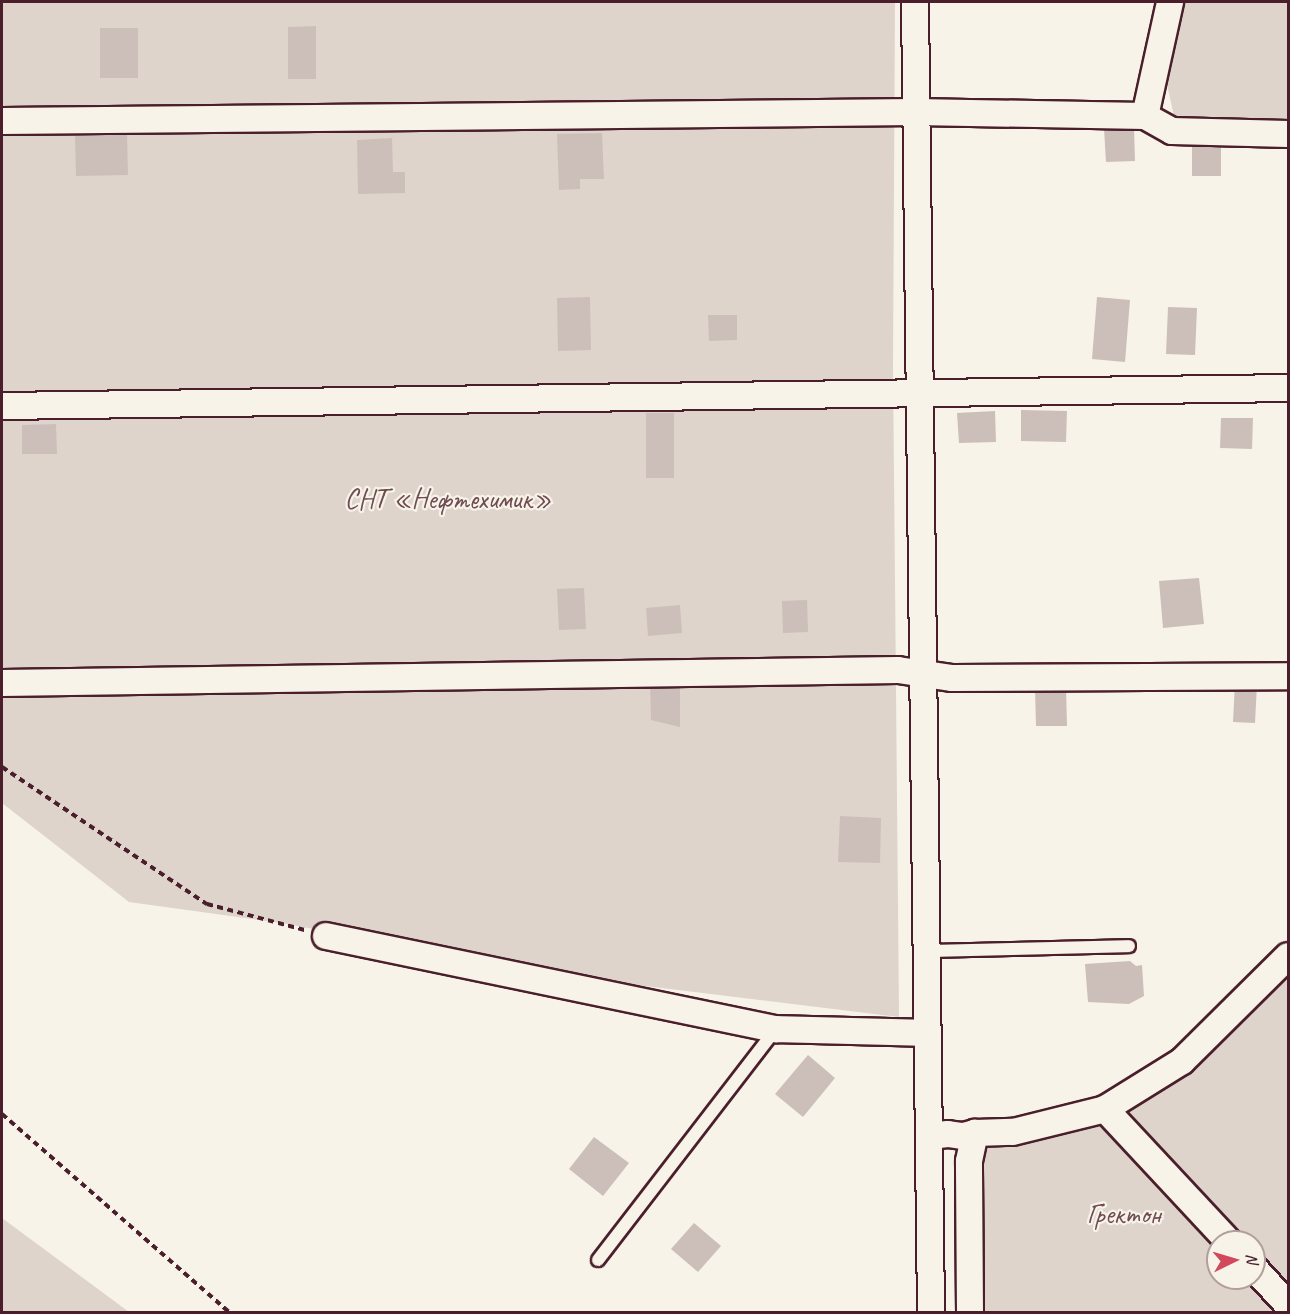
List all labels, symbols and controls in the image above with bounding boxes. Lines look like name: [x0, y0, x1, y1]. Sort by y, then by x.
park label: СНТ «Нефтехимик»: [344, 482, 552, 516]
park label: Гректон: [1087, 1197, 1161, 1231]
north arrow: [1206, 1230, 1266, 1290]
text: N: [1242, 1253, 1262, 1264]

